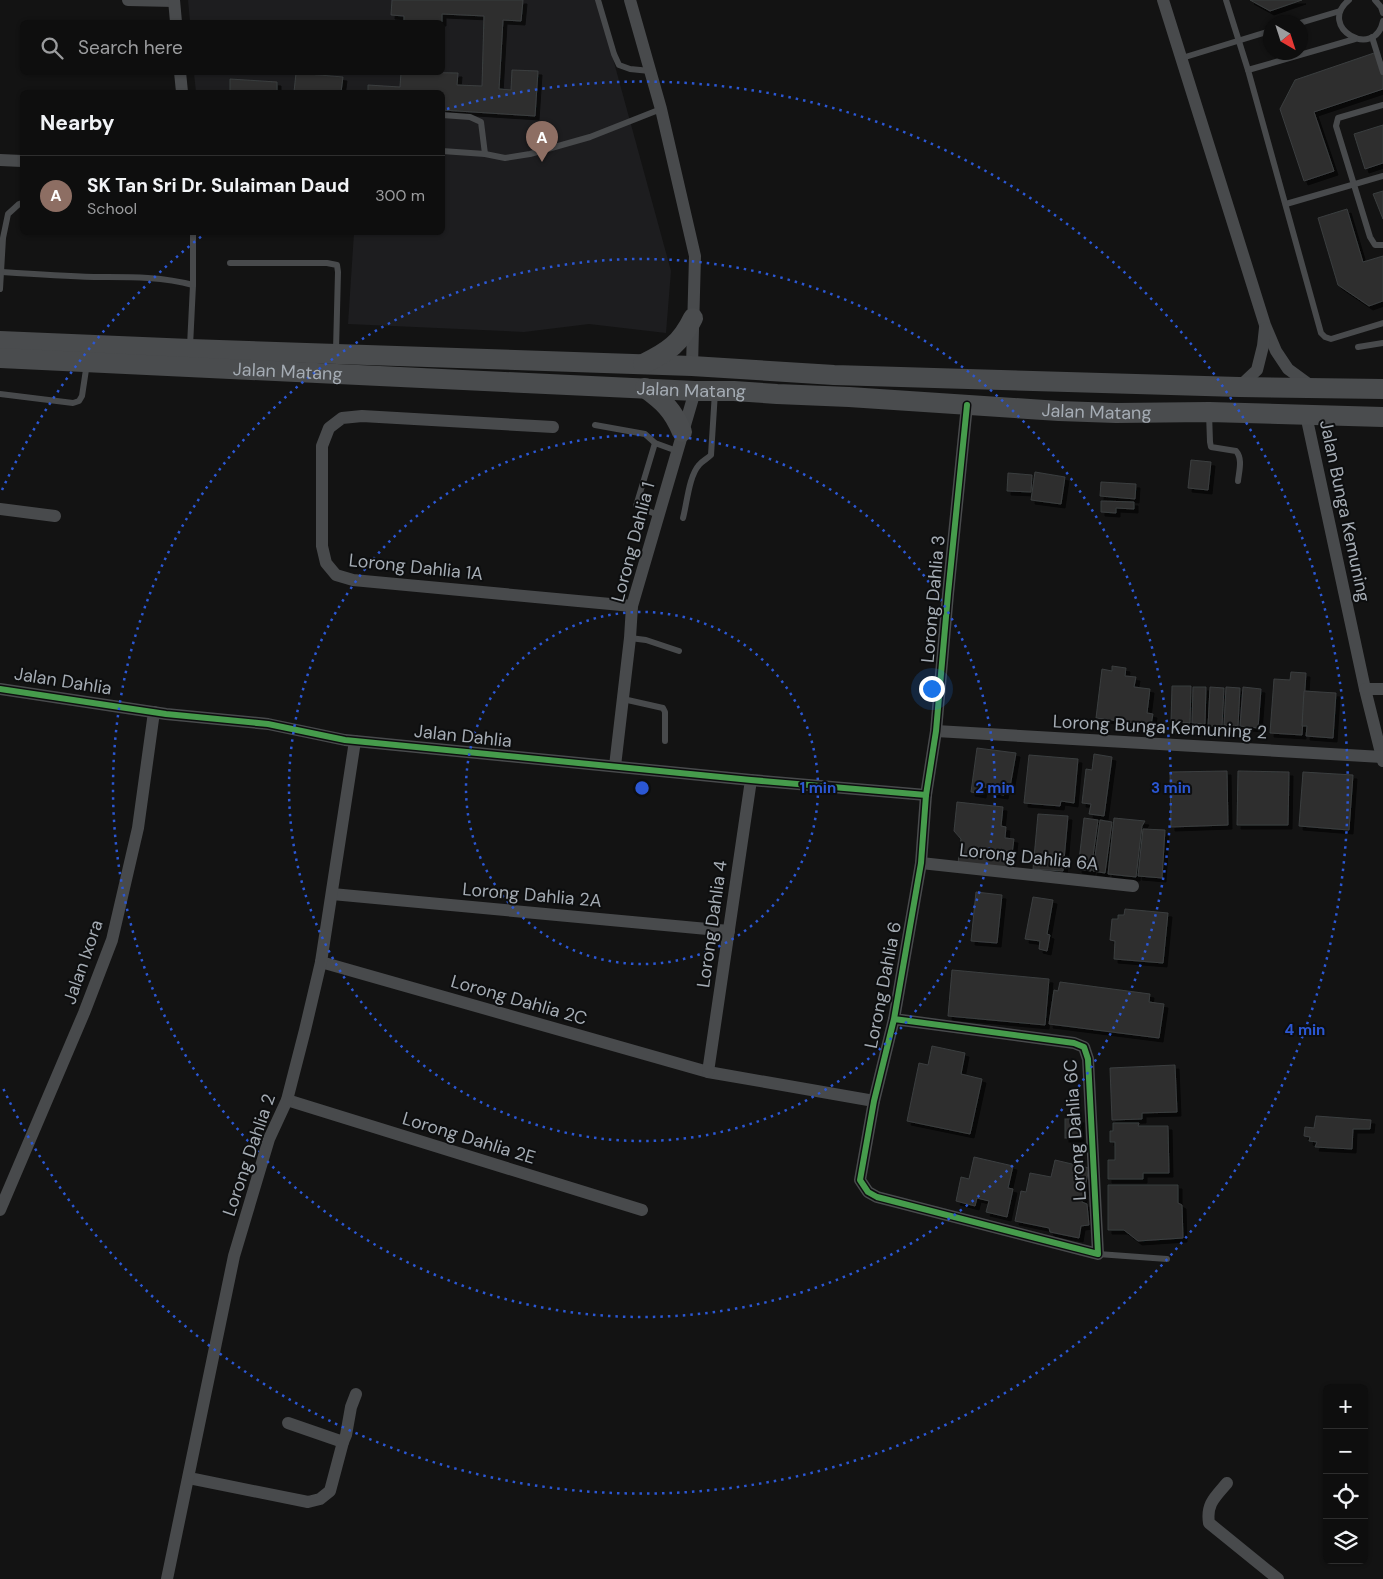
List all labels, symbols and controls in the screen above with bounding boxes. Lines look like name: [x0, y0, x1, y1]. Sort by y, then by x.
north arrow: [1263, 15, 1308, 60]
search box: [20, 20, 445, 75]
icon: search: [38, 34, 66, 62]
text: Search here: [78, 35, 183, 60]
text: Nearby: [40, 109, 114, 137]
pin: A: [526, 121, 558, 162]
text: SK Tan Sri Dr. Sulaiman Daud: [87, 173, 350, 198]
text: A: [50, 185, 62, 206]
text: 300 m: [375, 185, 425, 206]
text: School: [87, 198, 137, 219]
street label: Jalan Matang: [232, 357, 343, 386]
street label: Jalan Matang: [636, 376, 747, 404]
street label: Jalan Matang: [1041, 398, 1152, 425]
street label: Jalan Bunga Kemuning: [1314, 418, 1376, 604]
street label: Lorong Dahlia 1: [605, 479, 661, 605]
street label: Lorong Dahlia 3: [915, 534, 951, 664]
street label: Lorong Dahlia 1A: [348, 548, 484, 586]
street label: Jalan Dahlia: [13, 661, 113, 701]
your location: [919, 676, 945, 702]
street label: Lorong Bunga Kemuning 2: [1052, 709, 1268, 745]
street label: Jalan Dahlia: [413, 719, 513, 753]
text: 1 min: [800, 778, 836, 798]
text: 2 min: [975, 778, 1015, 798]
text: 3 min: [1151, 778, 1191, 798]
centre of rings: [633, 779, 651, 797]
street label: Lorong Dahlia 6A: [958, 838, 1100, 876]
street label: Lorong Dahlia 4: [691, 859, 733, 989]
street label: Lorong Dahlia 2A: [461, 877, 603, 913]
street label: Jalan Ixora: [57, 917, 109, 1007]
street label: Lorong Dahlia 6: [859, 920, 907, 1050]
street label: Lorong Dahlia 2C: [448, 969, 590, 1031]
text: 4 min: [1285, 1020, 1325, 1040]
street label: Lorong Dahlia 6C: [1058, 1058, 1092, 1201]
street label: Lorong Dahlia 2: [217, 1091, 281, 1219]
street label: Lorong Dahlia 2E: [400, 1106, 538, 1170]
map controls: [1323, 1384, 1368, 1564]
button: +: [1323, 1384, 1368, 1429]
button: −: [1323, 1429, 1368, 1474]
button: locate: [1323, 1474, 1368, 1519]
button: layers: [1323, 1519, 1368, 1564]

